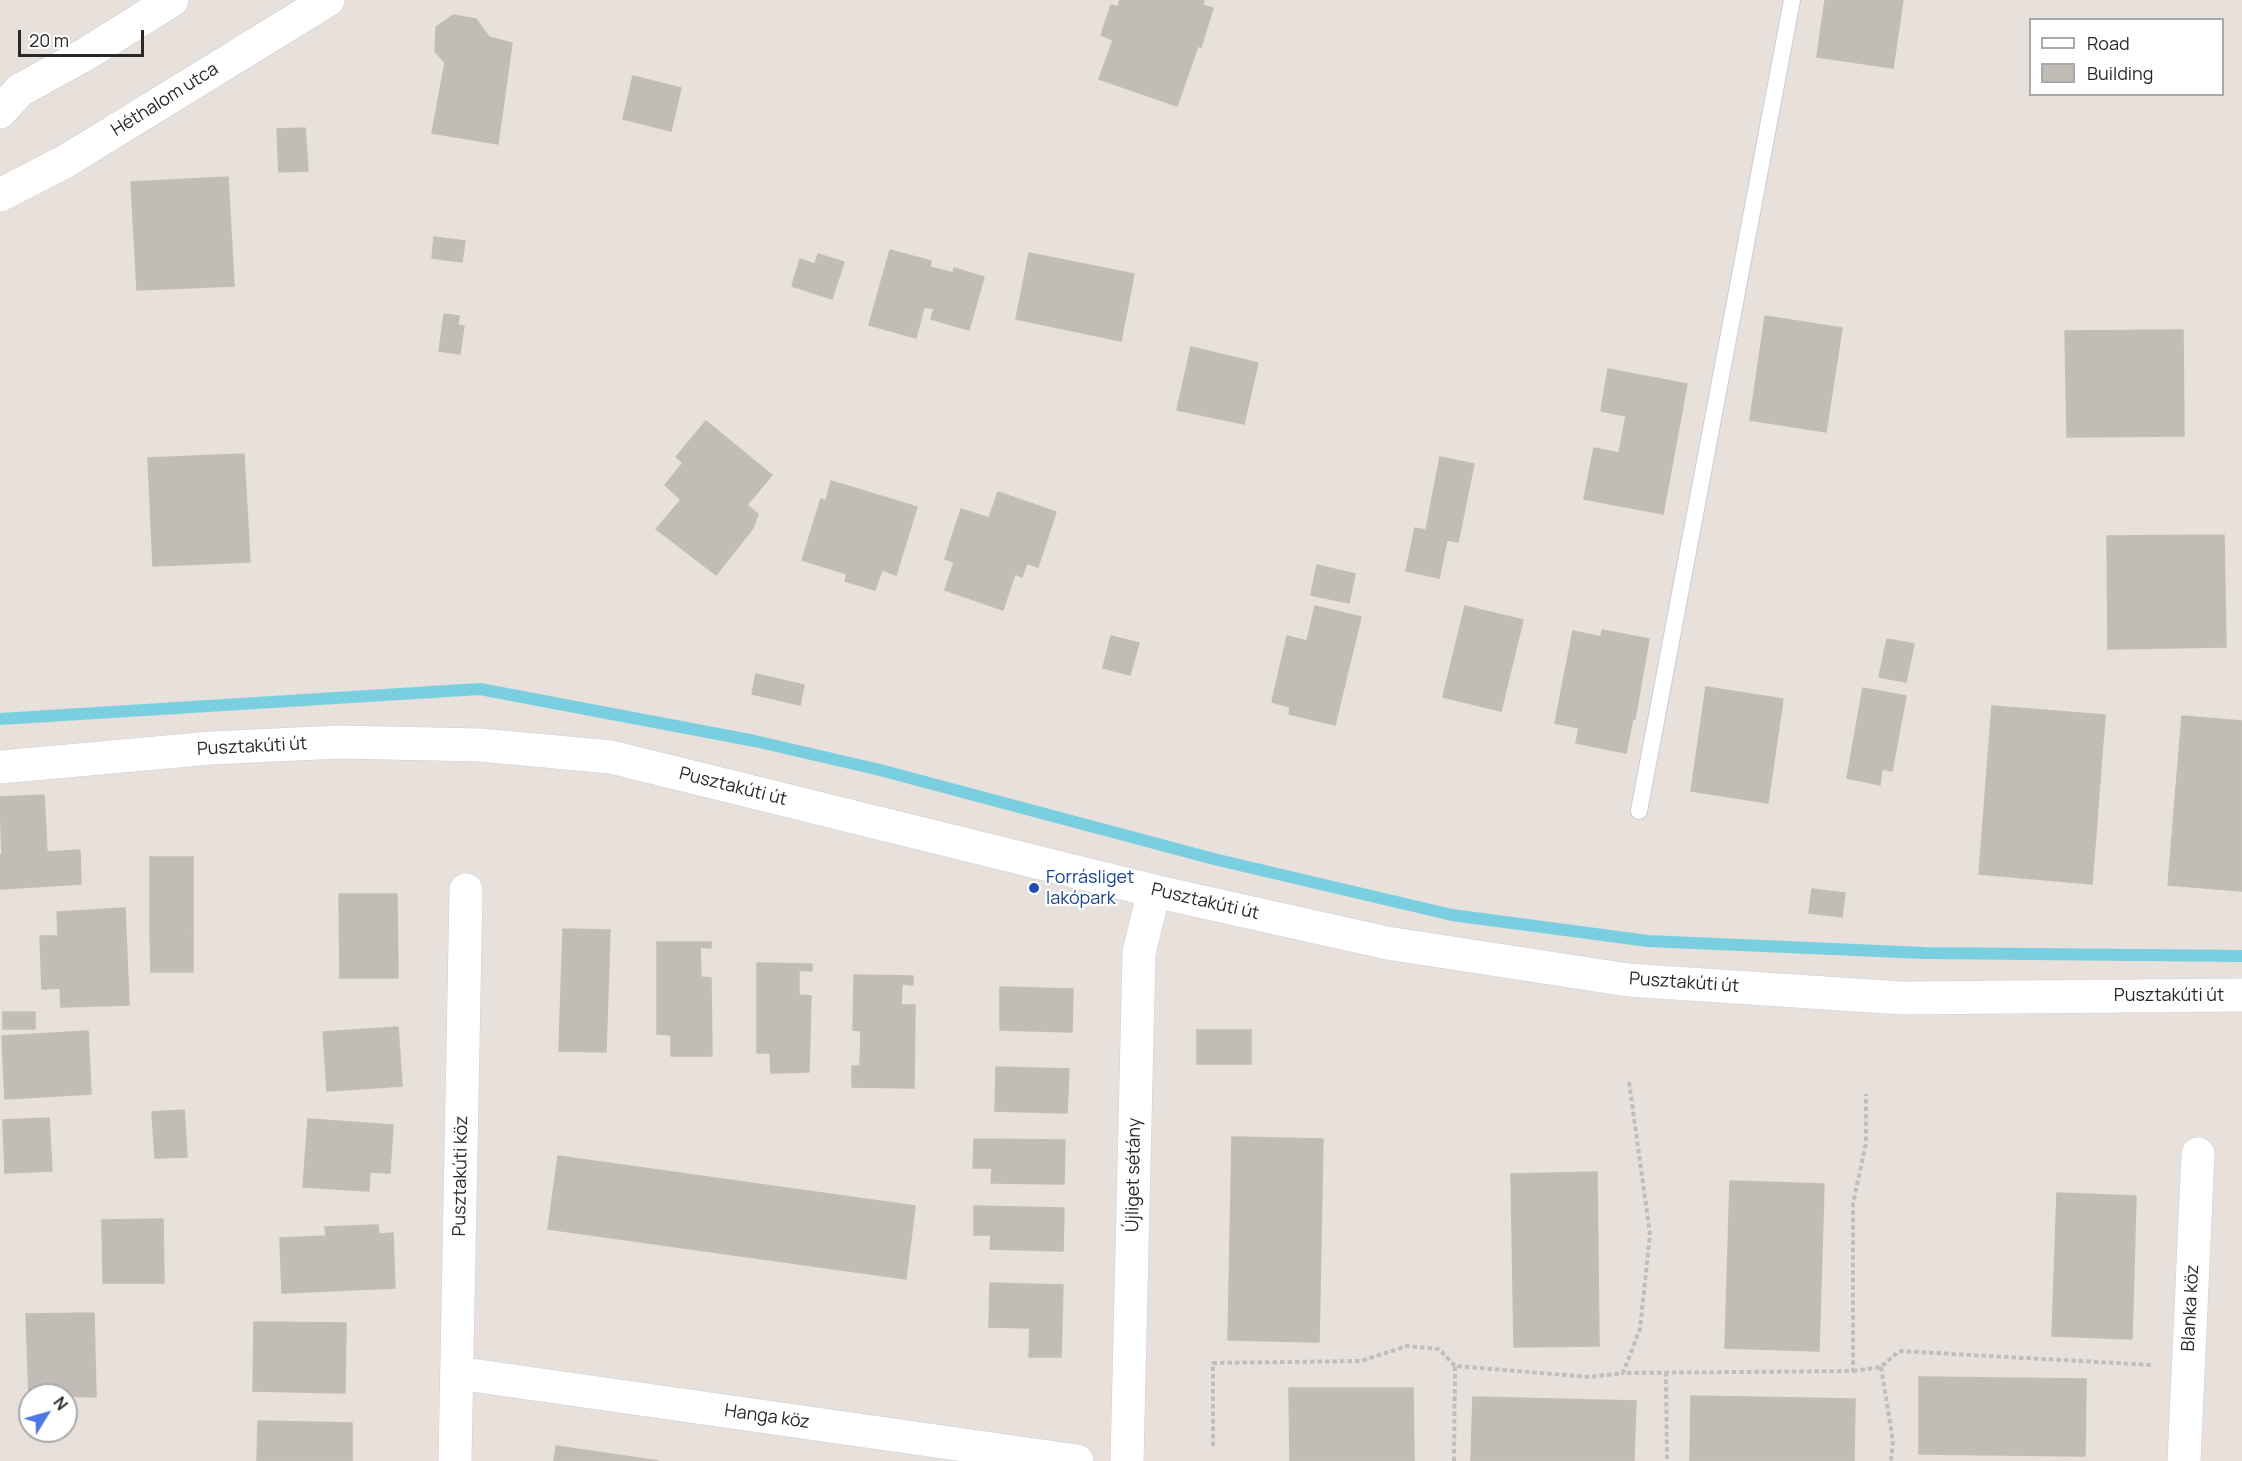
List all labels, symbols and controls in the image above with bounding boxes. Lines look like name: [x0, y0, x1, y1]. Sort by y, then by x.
scale bar: [21, 18, 147, 56]
legend: [2029, 18, 2224, 96]
text: 20 m: [29, 28, 69, 52]
text: Road: [2087, 31, 2130, 55]
street label: Héthalom utca: [108, 59, 222, 141]
text: Building: [2087, 61, 2153, 85]
street label: Pusztakúti út: [196, 733, 308, 761]
street label: Pusztakúti út: [677, 763, 789, 811]
place label: Forrásliget lakópark: [1046, 867, 1134, 910]
street label: Pusztakúti út: [1149, 879, 1261, 925]
marker: Forrásliget lakópark: [1027, 881, 1041, 895]
street label: Pusztakúti út: [1628, 968, 1740, 998]
street label: Pusztakúti út: [2114, 985, 2224, 1007]
street label: Pusztakúti köz: [449, 1115, 473, 1237]
street label: Újliget sétány: [1122, 1118, 1146, 1232]
street label: Blanka köz: [2178, 1264, 2204, 1352]
north arrow: [18, 1383, 78, 1443]
text: N: [49, 1392, 73, 1415]
street label: Hanga köz: [723, 1400, 811, 1434]

